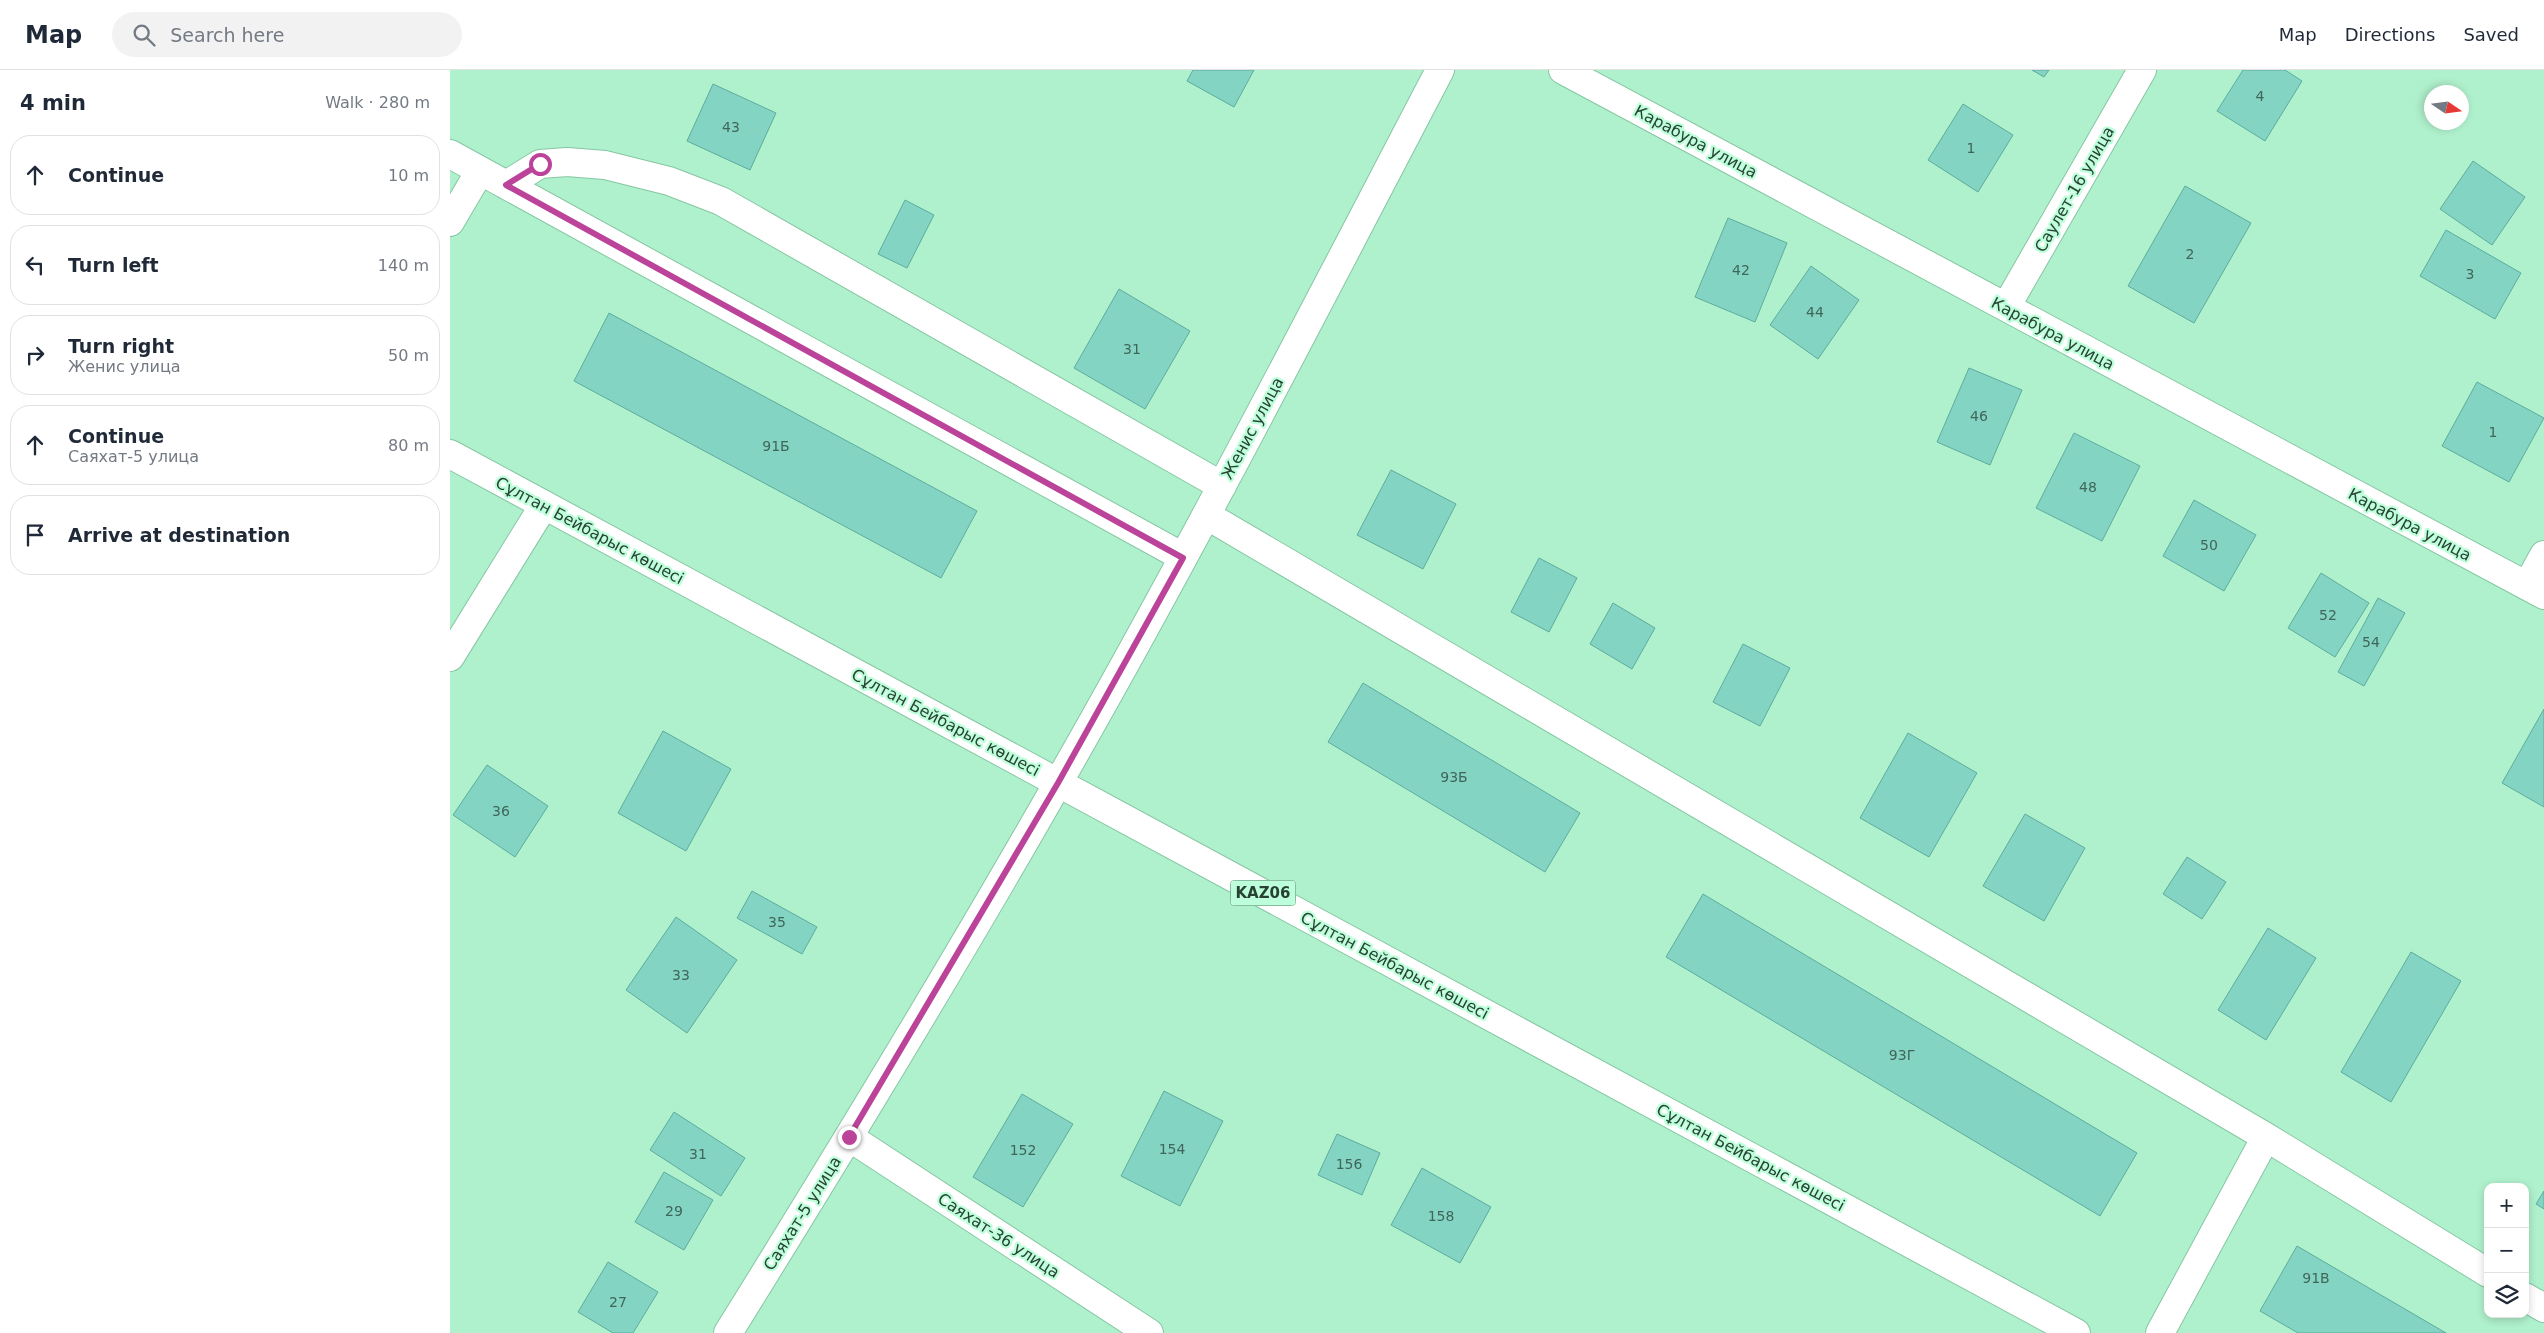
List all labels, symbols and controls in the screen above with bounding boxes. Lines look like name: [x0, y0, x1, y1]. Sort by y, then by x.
search box: [112, 12, 462, 57]
text: Map: [25, 21, 82, 49]
icon: search: [130, 21, 158, 49]
text: Search here: [170, 24, 284, 46]
text: Map: [2279, 24, 2317, 45]
text: Directions: [2345, 24, 2435, 45]
text: Saved: [2463, 24, 2519, 45]
north arrow: [2424, 85, 2469, 130]
house number: 4: [2256, 88, 2265, 104]
text: 4 min: [20, 91, 86, 115]
text: Walk · 280 m: [325, 93, 430, 112]
street label: Карабура улица: [1631, 101, 1760, 182]
house number: 43: [722, 119, 740, 135]
street label: Саулет-16 улица: [2031, 123, 2118, 255]
house number: 1: [1967, 140, 1975, 156]
route start: [529, 153, 552, 176]
icon: ahead: [21, 161, 49, 189]
text: Continue: [68, 164, 164, 186]
text: 10 m: [388, 166, 429, 185]
house number: 2: [2186, 246, 2194, 262]
icon: left: [21, 251, 49, 279]
text: Turn left: [68, 254, 159, 276]
text: 140 m: [378, 256, 429, 275]
house number: 42: [1732, 262, 1750, 278]
house number: 3: [2466, 266, 2474, 282]
street label: Карабура улица: [1988, 293, 2117, 374]
house number: 44: [1806, 304, 1824, 320]
text: Turn right: [68, 335, 174, 357]
icon: right: [21, 341, 49, 369]
house number: 31: [1123, 341, 1141, 357]
text: 50 m: [388, 346, 429, 365]
text: Женис улица: [68, 357, 181, 376]
street label: Женис улица: [1218, 374, 1287, 482]
house number: 46: [1970, 408, 1988, 424]
house number: 1: [2489, 424, 2497, 440]
text: Continue: [68, 425, 164, 447]
icon: ahead: [21, 431, 49, 459]
text: 80 m: [388, 436, 429, 455]
house number: 91Б: [762, 438, 790, 454]
text: Саяхат-5 улица: [68, 447, 199, 466]
street label: Сұлтан Бейбарыс көшесі: [492, 473, 687, 588]
house number: 48: [2079, 479, 2097, 495]
street label: Карабура улица: [2345, 484, 2474, 565]
icon: arrive: [21, 521, 49, 549]
text: Arrive at destination: [68, 524, 290, 546]
house number: 50: [2200, 537, 2218, 553]
house number: 52: [2319, 607, 2337, 623]
house number: 54: [2362, 634, 2380, 650]
street label: Сұлтан Бейбарыс көшесі: [848, 665, 1043, 780]
house number: 93Б: [1440, 769, 1468, 785]
house number: 36: [492, 803, 510, 819]
road number: KAZ06: [1230, 880, 1296, 906]
street label: Сұлтан Бейбарыс көшесі: [1297, 908, 1492, 1023]
house number: 35: [768, 914, 786, 930]
house number: 33: [672, 967, 690, 983]
house number: 93Г: [1889, 1047, 1915, 1063]
street label: Сұлтан Бейбарыс көшесі: [1653, 1100, 1848, 1215]
route end: [838, 1126, 861, 1149]
house number: 154: [1159, 1141, 1185, 1157]
house number: 152: [1010, 1142, 1036, 1158]
house number: 31: [689, 1146, 707, 1162]
street label: Саяхат-5 улица: [760, 1153, 845, 1274]
house number: 156: [1336, 1156, 1362, 1172]
map controls: [2484, 1183, 2529, 1318]
button: +: [2484, 1183, 2529, 1228]
street label: Саяхат-36 улица: [934, 1189, 1063, 1282]
house number: 29: [665, 1203, 683, 1219]
house number: 158: [1428, 1208, 1454, 1224]
button: −: [2484, 1228, 2529, 1273]
house number: 91В: [2302, 1270, 2330, 1286]
button: layers: [2484, 1273, 2529, 1318]
house number: 27: [609, 1294, 627, 1310]

